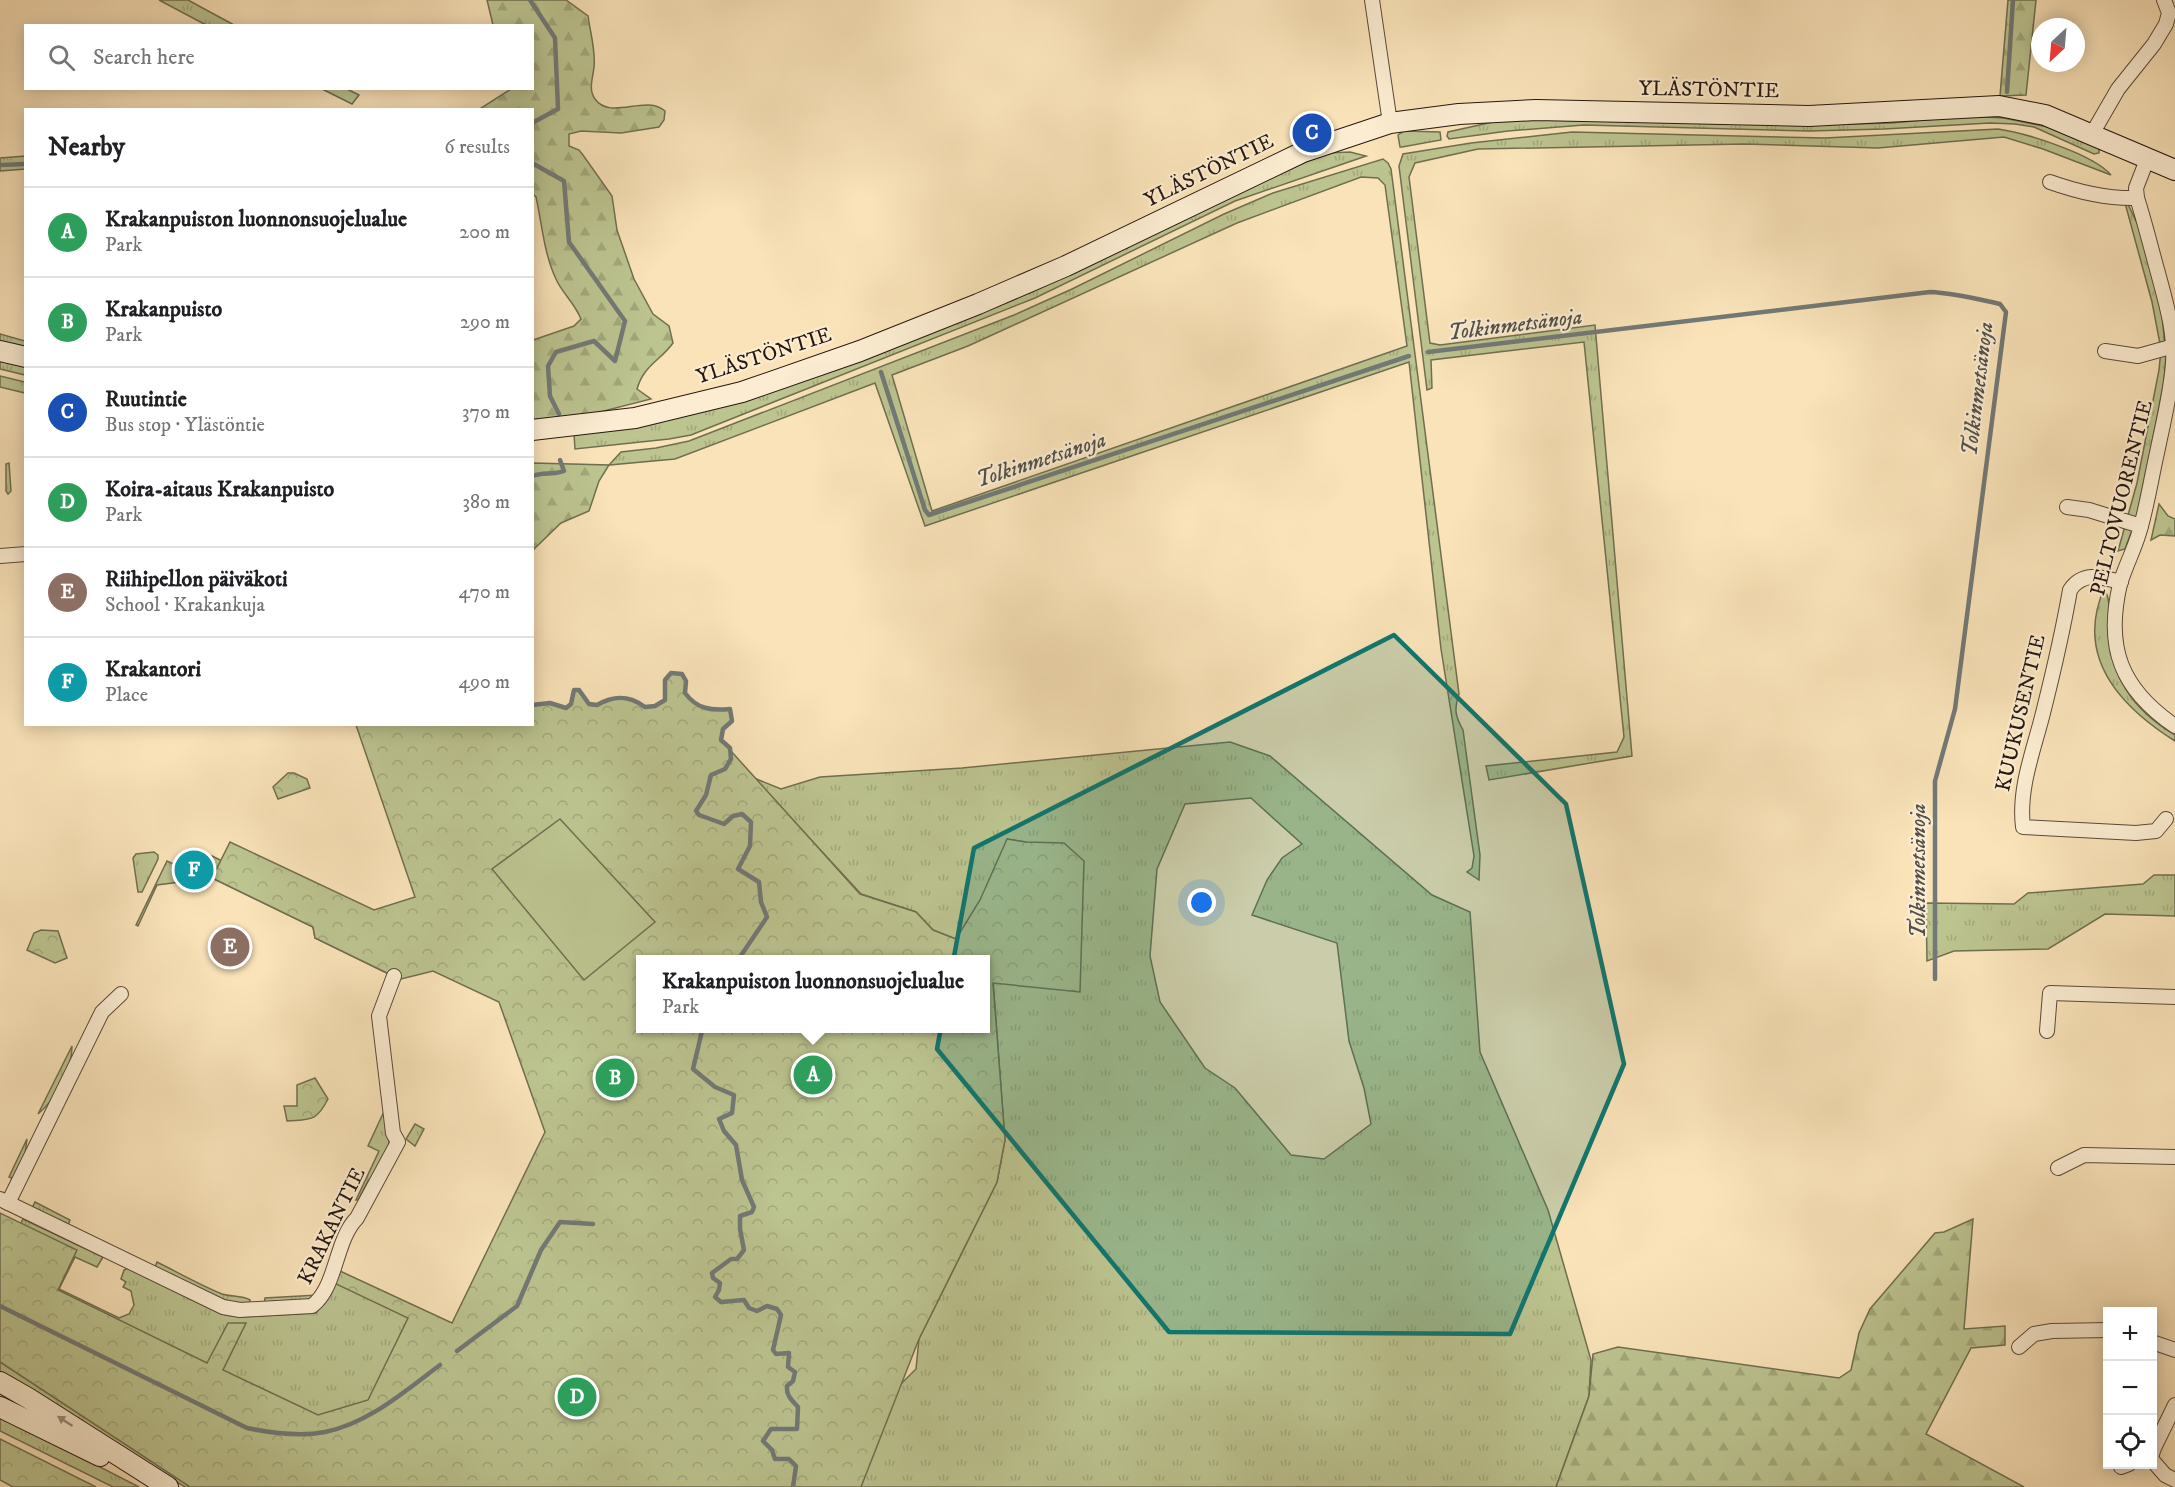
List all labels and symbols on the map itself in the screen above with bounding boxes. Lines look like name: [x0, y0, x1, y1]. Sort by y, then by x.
north arrow: [2031, 18, 2085, 72]
street label: YLÄSTÖNTIE: [1639, 75, 1780, 104]
pin: C: [1292, 110, 1332, 156]
street label: YLÄSTÖNTIE: [1140, 128, 1278, 213]
water label: Tolkinmetsänoja: [1446, 303, 1584, 347]
water label: Tolkinmetsänoja: [1956, 320, 2000, 458]
street label: YLÄSTÖNTIE: [693, 321, 835, 390]
street label: PELTOVUORENTIE: [2085, 397, 2159, 599]
water label: Tolkinmetsänoja: [973, 426, 1109, 494]
street label: KUUKUSENTIE: [1990, 632, 2052, 794]
water label: Tolkinmetsänoja: [1905, 803, 1932, 939]
pin: F: [174, 848, 214, 892]
your location: [1187, 888, 1216, 917]
pin: E: [210, 924, 250, 970]
pin: A: [794, 1052, 832, 1098]
pin: B: [596, 1056, 634, 1100]
street label: KRAKANTIE: [292, 1163, 372, 1289]
pin: D: [558, 1374, 596, 1420]
one-way arrow: [57, 1416, 74, 1427]

